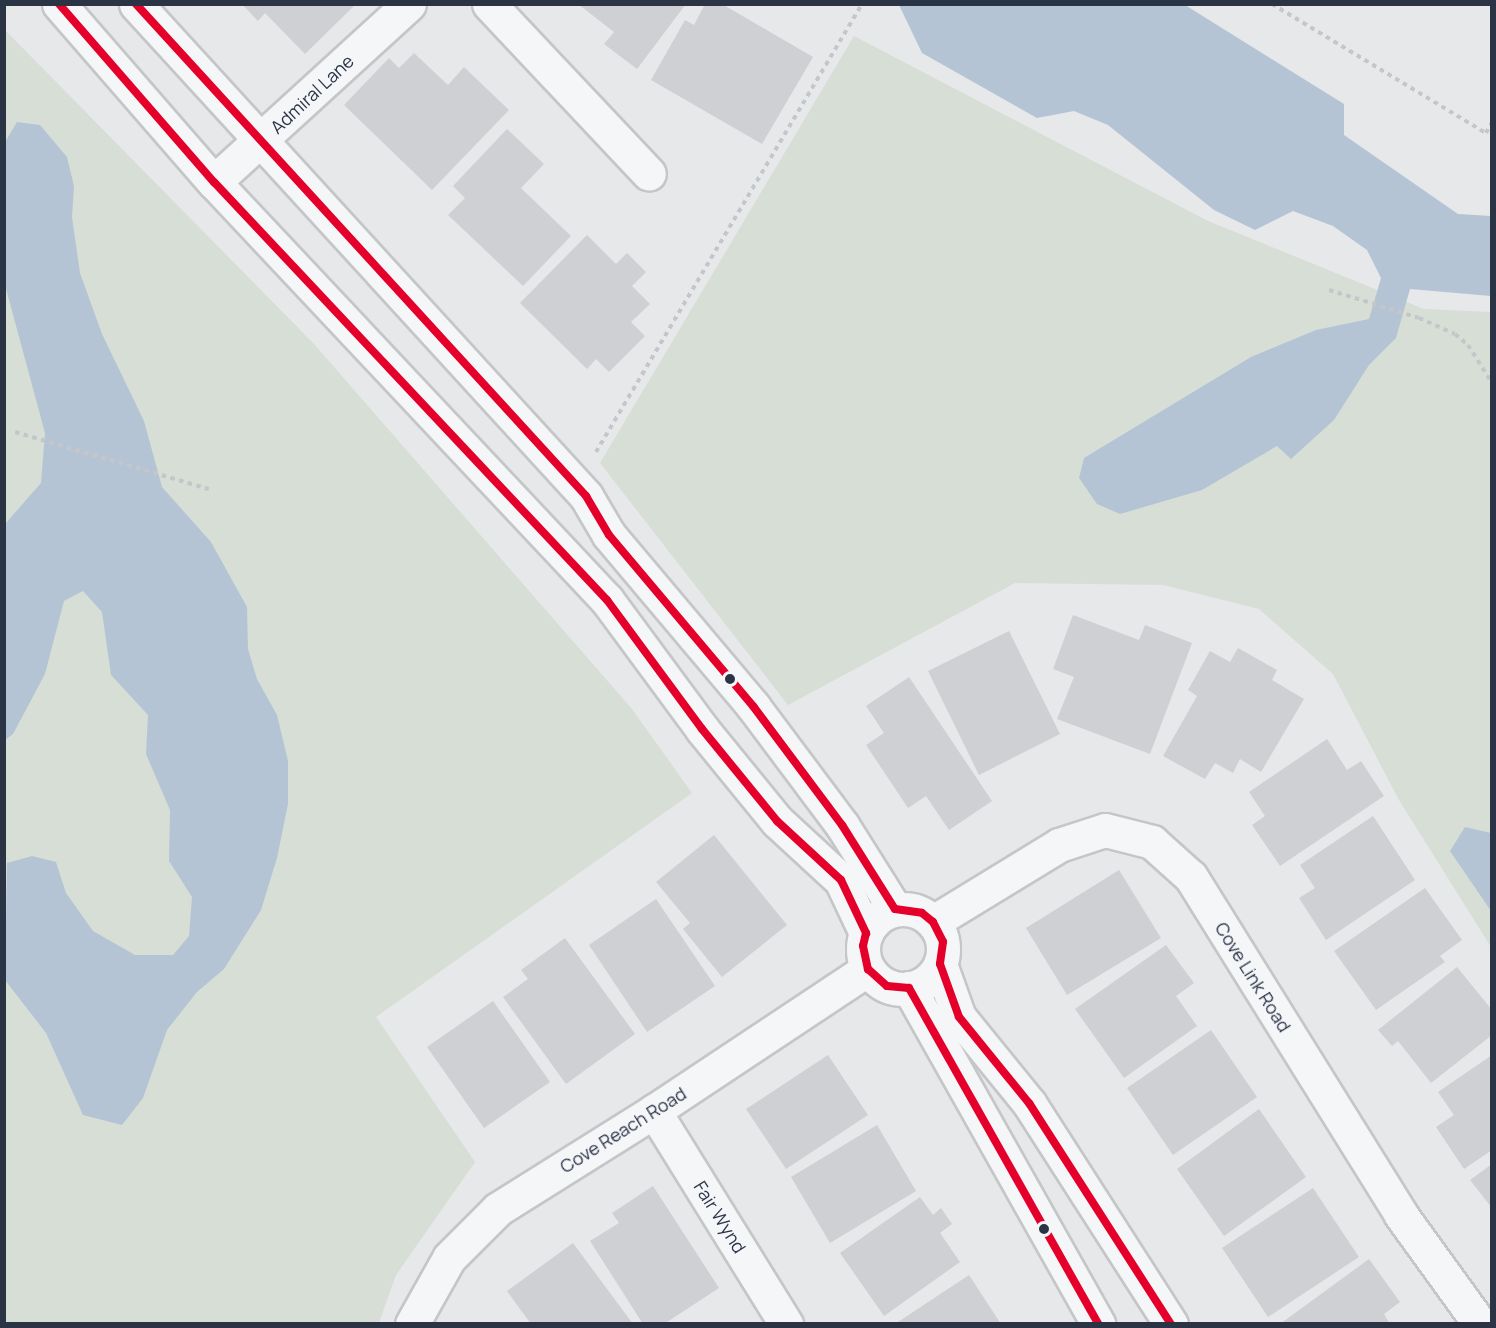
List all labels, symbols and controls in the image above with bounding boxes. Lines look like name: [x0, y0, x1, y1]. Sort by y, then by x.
street label: Admiral Lane: [266, 50, 358, 138]
unlabelled marker: [724, 673, 736, 685]
street label: Cove Link Road: [1211, 918, 1295, 1036]
street label: Cove Reach Road: [556, 1083, 690, 1177]
street label: Fair Wynd: [689, 1177, 751, 1257]
unlabelled marker: [1038, 1223, 1050, 1235]

